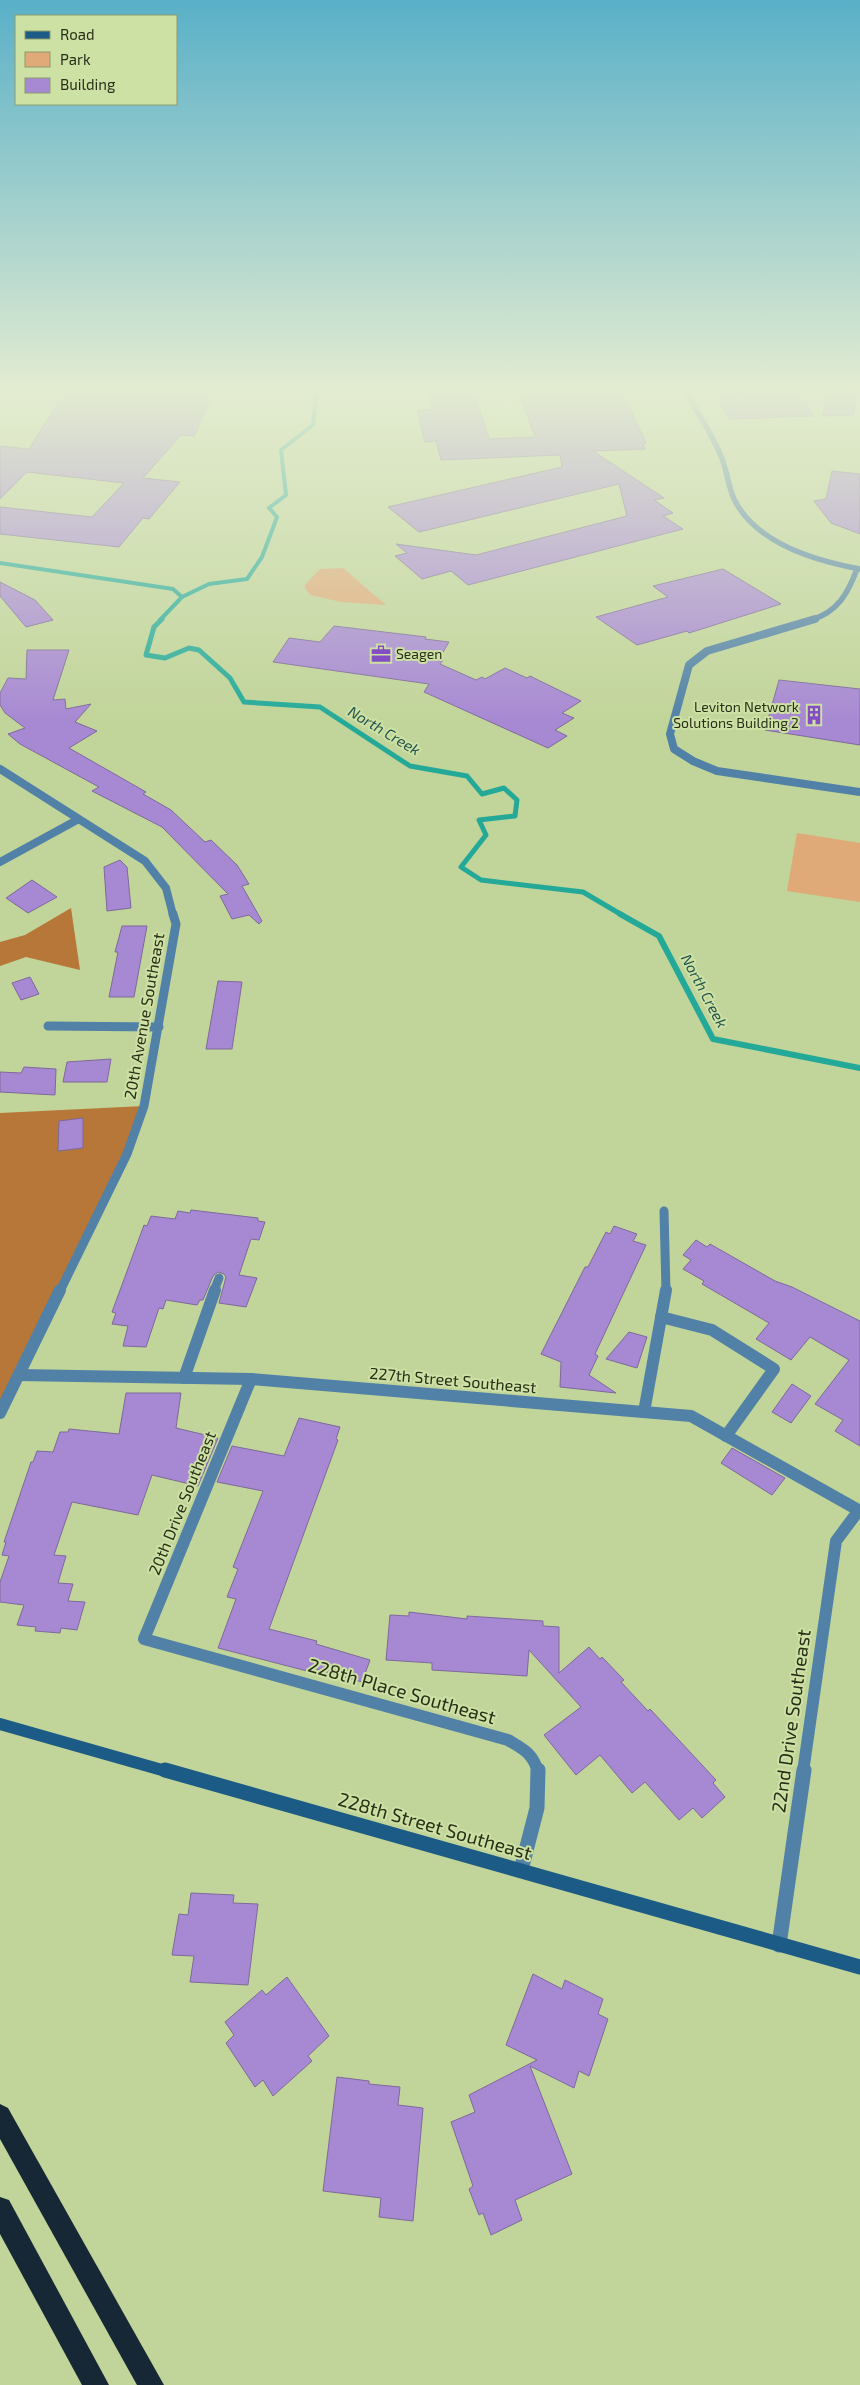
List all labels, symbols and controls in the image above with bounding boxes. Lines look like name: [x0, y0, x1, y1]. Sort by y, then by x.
legend: [15, 15, 178, 105]
text: Road: [60, 25, 95, 43]
text: Park: [60, 50, 91, 68]
text: Building: [60, 75, 116, 93]
office icon: Seagen: [370, 643, 392, 665]
place label: Seagen: [396, 645, 442, 662]
place label: Leviton Network Solutions Building 2: [673, 698, 799, 731]
water label: North Creek: [345, 702, 424, 759]
building icon: Leviton Network Solutions Building 2: [803, 704, 825, 726]
street label: 20th Avenue Southeast: [120, 931, 167, 1101]
water label: North Creek: [678, 951, 732, 1031]
street label: 227th Street Southeast: [369, 1363, 537, 1396]
street label: 20th Drive Southeast: [144, 1428, 219, 1577]
street label: 22nd Drive Southeast: [766, 1628, 815, 1814]
street label: 228th Place Southeast: [306, 1653, 499, 1728]
street label: 228th Street Southeast: [336, 1787, 535, 1864]

